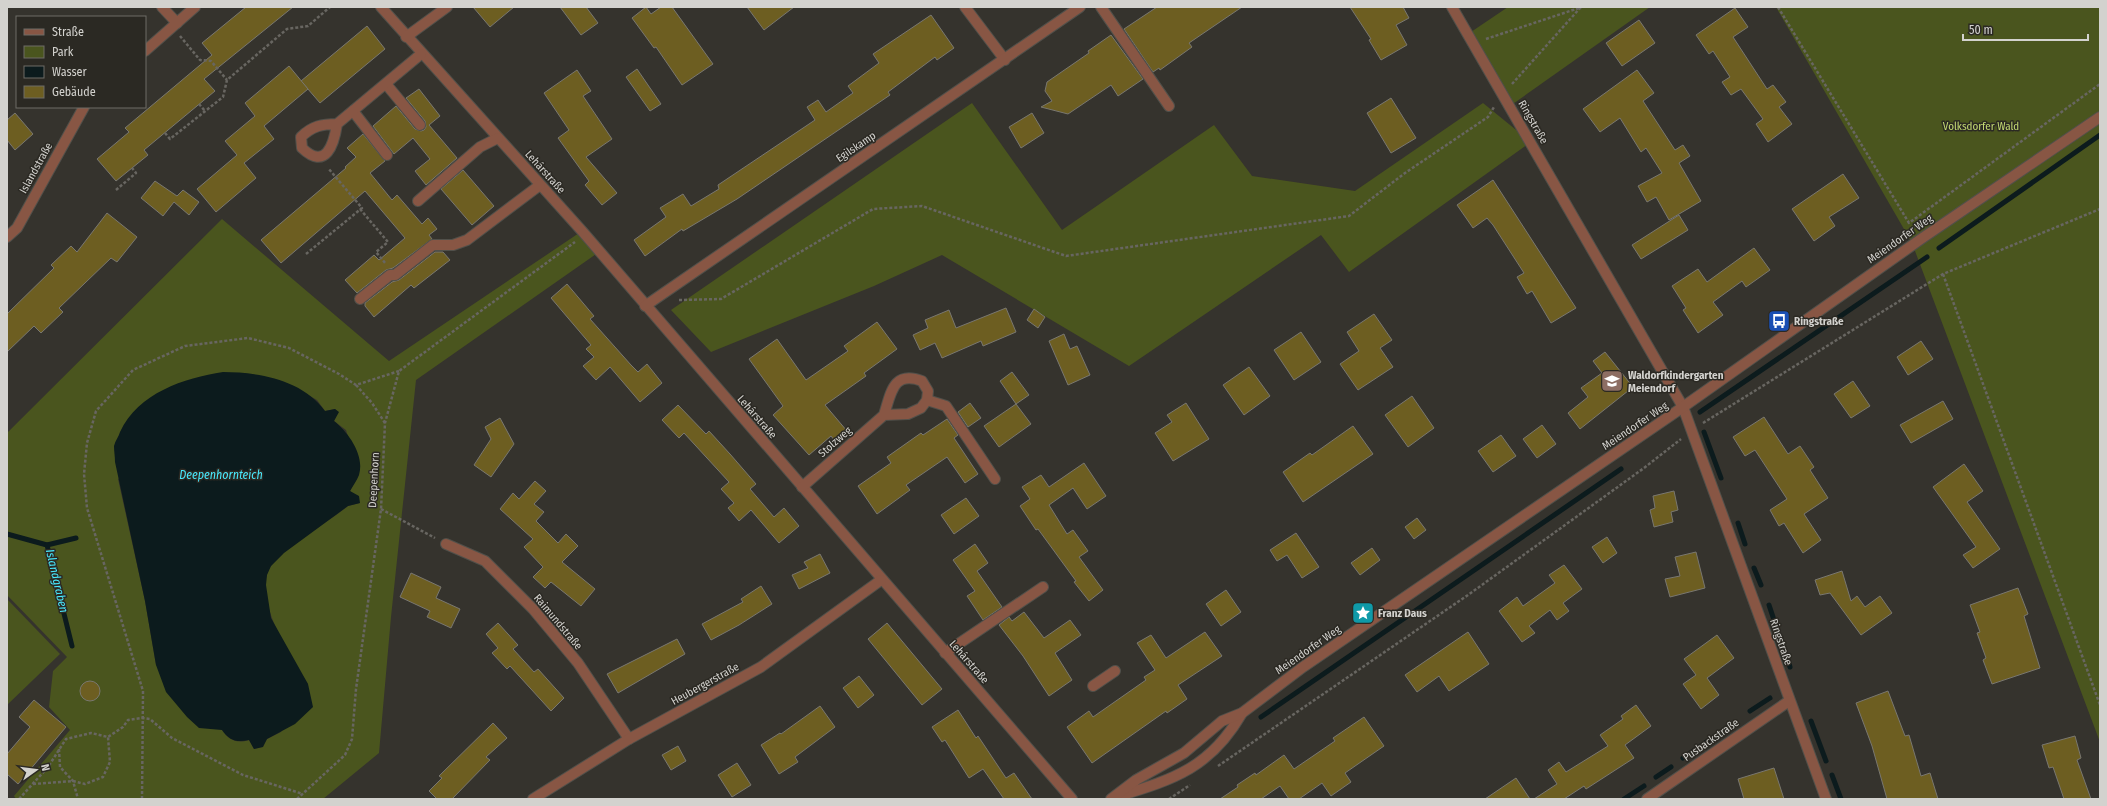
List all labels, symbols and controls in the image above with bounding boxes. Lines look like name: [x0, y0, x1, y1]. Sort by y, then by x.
legend: [16, 16, 146, 108]
scale bar: [1963, 16, 2088, 42]
text: 50 m: [1969, 23, 1993, 37]
text: Straße: [52, 25, 84, 39]
text: Park: [52, 45, 74, 59]
text: Wasser: [52, 65, 87, 79]
text: Gebäude: [52, 85, 96, 99]
street label: Ringstraße: [1515, 98, 1551, 146]
park label: Volksdorfer Wald: [1943, 120, 2019, 133]
street label: Egilskamp: [834, 129, 878, 165]
street label: Islandstraße: [17, 140, 55, 196]
street label: Lehárstraße: [522, 148, 568, 196]
street label: Meiendorfer Weg: [1865, 211, 1936, 266]
bus stop icon: Ringstraße: [1766, 308, 1792, 334]
place label: Ringstraße: [1794, 315, 1844, 328]
school or university icon: Waldorfkindergarten Meiendorf: [1599, 368, 1625, 394]
place label: Waldorfkindergarten Meiendorf: [1628, 369, 1724, 395]
street label: Lehárstraße: [735, 393, 779, 441]
street label: Meiendorfer Weg: [1600, 399, 1671, 453]
street label: Stolzweg: [816, 423, 855, 460]
street label: Deepenhorn: [366, 452, 382, 508]
water label: Deepenhornteich: [179, 468, 263, 482]
water label: Islandgraben: [43, 548, 71, 614]
street label: Raimundstraße: [531, 592, 585, 652]
place icon: Franz Daus: [1350, 600, 1376, 626]
place label: Franz Daus: [1378, 607, 1427, 620]
street label: Ringstraße: [1767, 617, 1795, 667]
street label: Meiendorfer Weg: [1273, 622, 1344, 677]
street label: Lehárstraße: [947, 638, 991, 686]
street label: Heubergerstraße: [669, 660, 741, 708]
street label: Pusbackstraße: [1680, 716, 1742, 764]
north arrow: [16, 750, 56, 790]
text: N: [38, 763, 52, 772]

